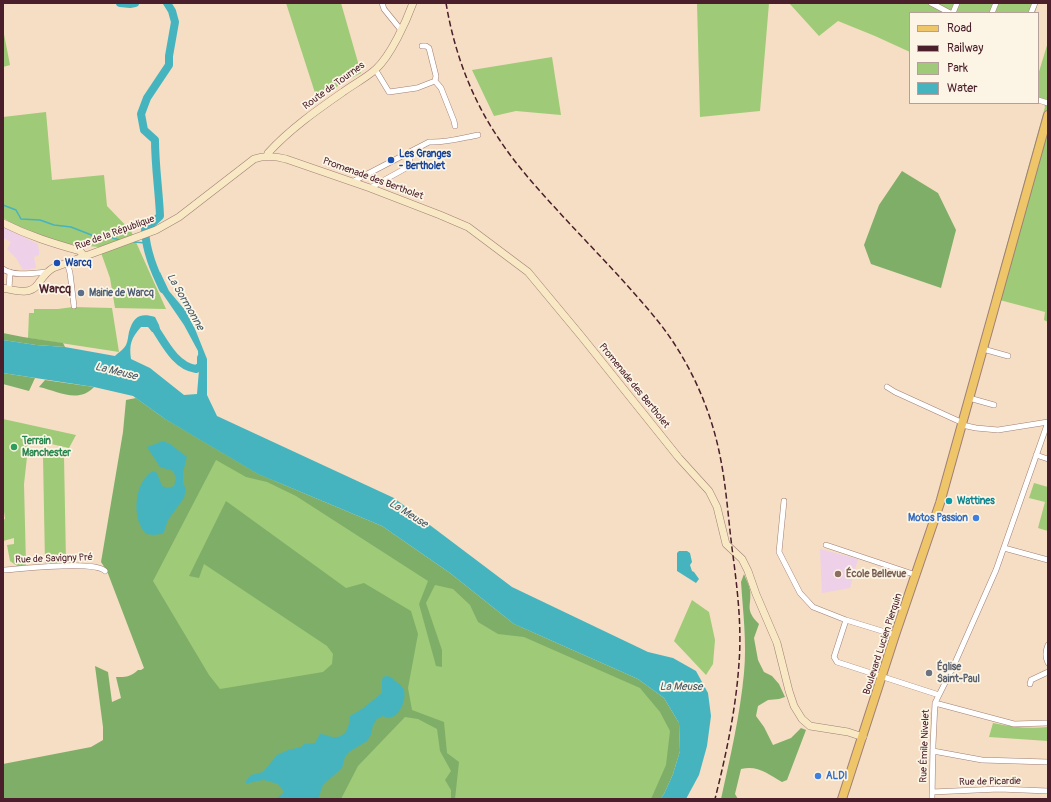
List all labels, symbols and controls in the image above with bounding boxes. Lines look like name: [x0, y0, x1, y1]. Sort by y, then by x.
legend: [909, 12, 1039, 104]
text: Road: [947, 21, 972, 36]
text: Railway: [947, 41, 983, 56]
street label: Route de Tournes: [301, 60, 367, 112]
text: Park: [947, 61, 968, 76]
text: Water: [947, 81, 978, 96]
place label: Les Granges - Bertholet: [399, 148, 451, 172]
street label: Promenade des Bertholet: [321, 155, 425, 203]
marker: Les Granges - Bertholet: [386, 155, 396, 165]
street label: Rue de la République: [74, 213, 156, 253]
place label: Warcq: [65, 257, 92, 269]
marker: Warcq: [52, 258, 62, 268]
water label: La Sormonne: [163, 271, 207, 333]
district label: Warcq: [39, 283, 71, 297]
place label: Mairie de Warcq: [89, 287, 154, 299]
marker: Mairie de Warcq: [76, 288, 86, 298]
street label: Promenade des Bertholet: [596, 341, 672, 431]
water label: La Meuse: [94, 360, 138, 384]
place label: Terrain Manchester: [22, 435, 71, 458]
marker: Terrain Manchester: [9, 442, 19, 452]
place label: Wattines: [957, 495, 995, 507]
marker: Wattines: [944, 496, 954, 506]
water label: La Meuse: [386, 497, 430, 531]
place label: Motos Passion: [908, 512, 968, 524]
marker: Motos Passion: [971, 513, 981, 523]
street label: Rue de Savigny Pré: [15, 552, 93, 566]
place label: École Bellevue: [846, 568, 906, 580]
marker: École Bellevue: [833, 569, 843, 579]
street label: Boulevard Lucien Pierquin: [861, 592, 905, 696]
place label: Église Saint-Paul: [937, 661, 980, 684]
marker: Église Saint-Paul: [924, 668, 934, 678]
water label: La Meuse: [660, 680, 702, 694]
street label: Rue Émile Nivelet: [918, 709, 932, 783]
place label: ALDI: [826, 770, 847, 782]
marker: ALDI: [813, 771, 823, 781]
street label: Rue de Picardie: [959, 775, 1021, 789]

